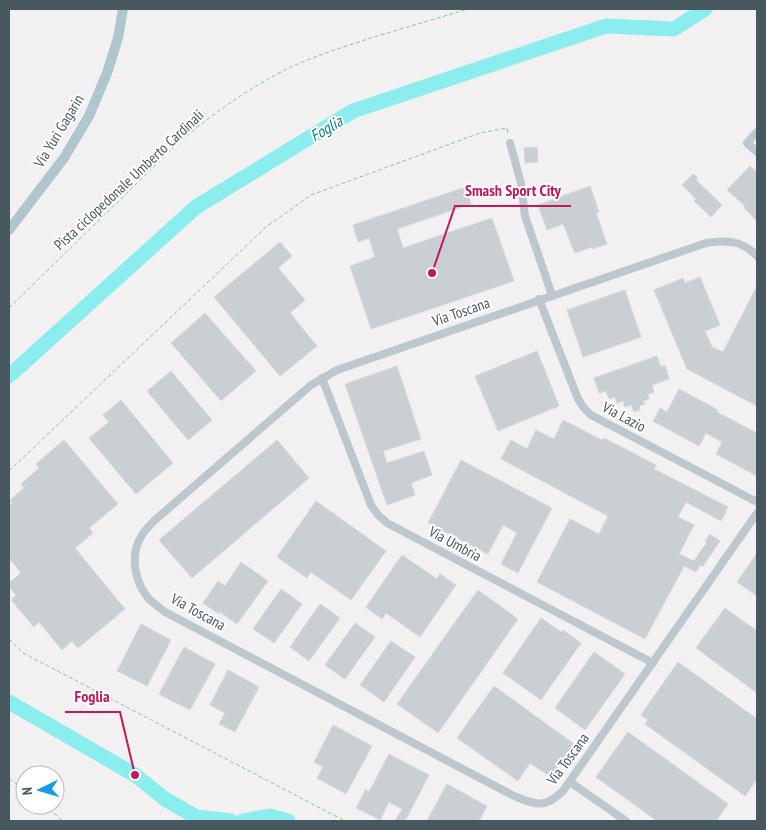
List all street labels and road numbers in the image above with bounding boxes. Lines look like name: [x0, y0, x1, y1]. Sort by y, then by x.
street label: Via Yuri Gagarin: [29, 91, 88, 172]
street label: Pista ciclopedonale Umberto Cardinali: [50, 105, 207, 254]
street label: Via Toscana: [429, 293, 492, 331]
street label: Via Lazio: [598, 397, 649, 436]
street label: Via Umbria: [425, 521, 485, 565]
street label: Via Toscana: [167, 588, 229, 634]
street label: Via Toscana: [542, 729, 593, 789]

